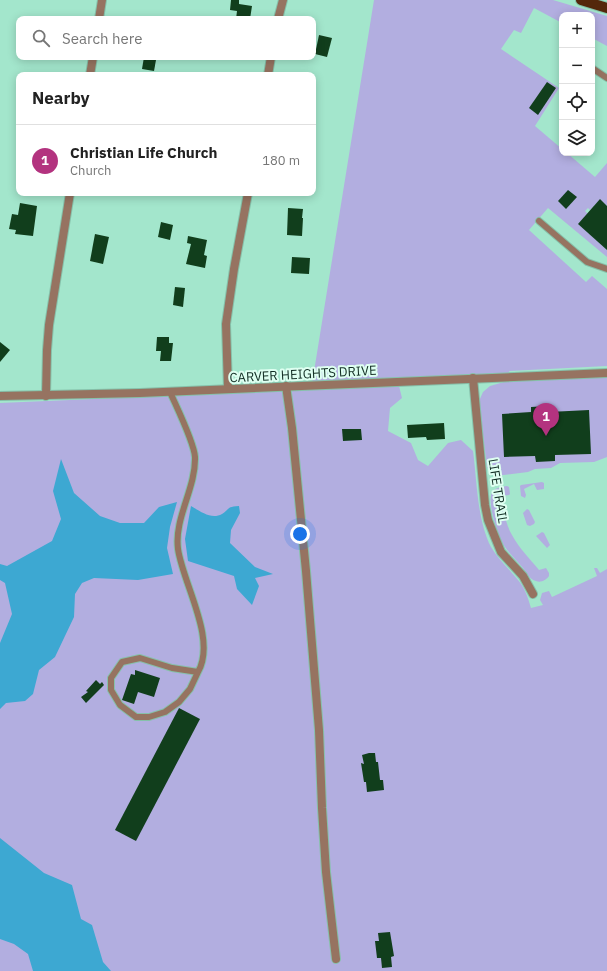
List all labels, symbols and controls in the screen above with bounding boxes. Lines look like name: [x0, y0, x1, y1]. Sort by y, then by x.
map controls: [559, 12, 595, 156]
button: +: [559, 12, 595, 48]
search box: [16, 16, 316, 60]
icon: search: [30, 27, 52, 49]
text: Search here: [62, 29, 142, 48]
button: −: [559, 48, 595, 84]
button: locate: [559, 84, 595, 120]
text: Nearby: [32, 87, 90, 109]
button: layers: [559, 120, 595, 156]
text: Christian Life Church: [70, 143, 217, 162]
text: 1: [41, 152, 49, 169]
text: 180 m: [262, 152, 300, 169]
text: Church: [70, 162, 111, 179]
street label: CARVER HEIGHTS DRIVE: [229, 362, 377, 386]
pin: 1: [533, 403, 559, 436]
street label: LIFE TRAIL: [484, 457, 512, 525]
your location: [290, 524, 310, 544]

